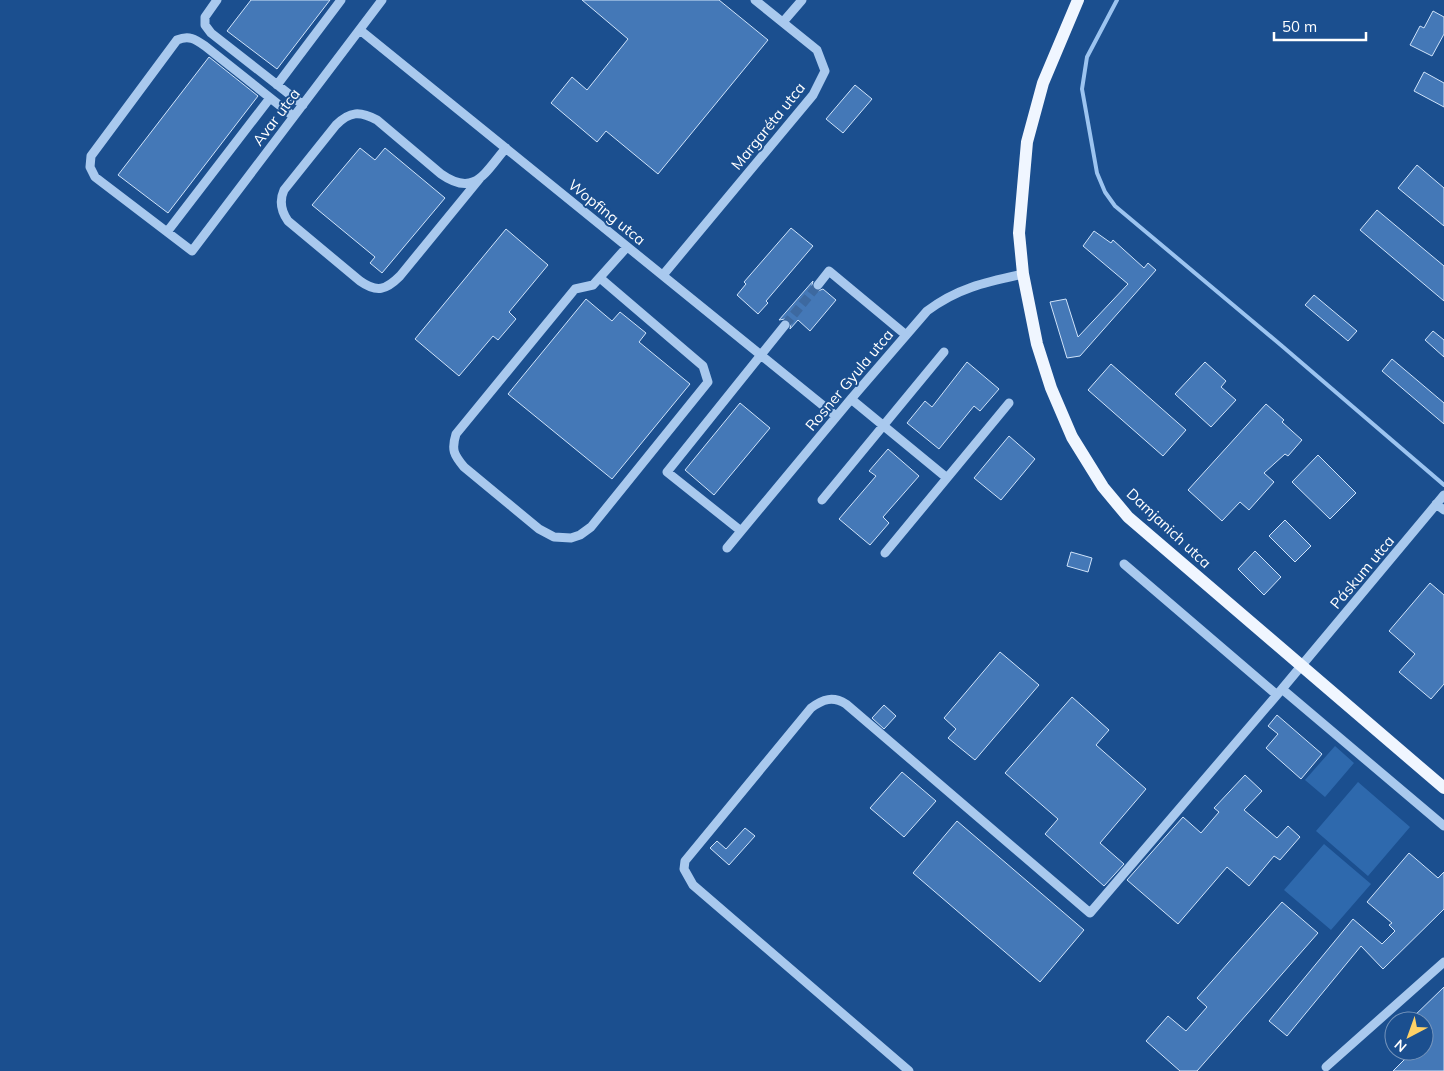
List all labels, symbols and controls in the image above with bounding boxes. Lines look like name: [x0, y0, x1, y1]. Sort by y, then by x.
scale bar: [1274, 10, 1366, 42]
text: 50 m: [1282, 17, 1317, 36]
street label: Margaréta utca: [727, 78, 809, 174]
street label: Avar utca: [248, 85, 304, 149]
street label: Wopfing utca: [565, 175, 649, 249]
street label: Rosner Gyula utca: [801, 325, 897, 435]
street label: Damjanich utca: [1123, 484, 1215, 572]
street label: Páskum utca: [1326, 531, 1398, 613]
north arrow: [1384, 1011, 1434, 1061]
text: N: [1391, 1036, 1410, 1056]

